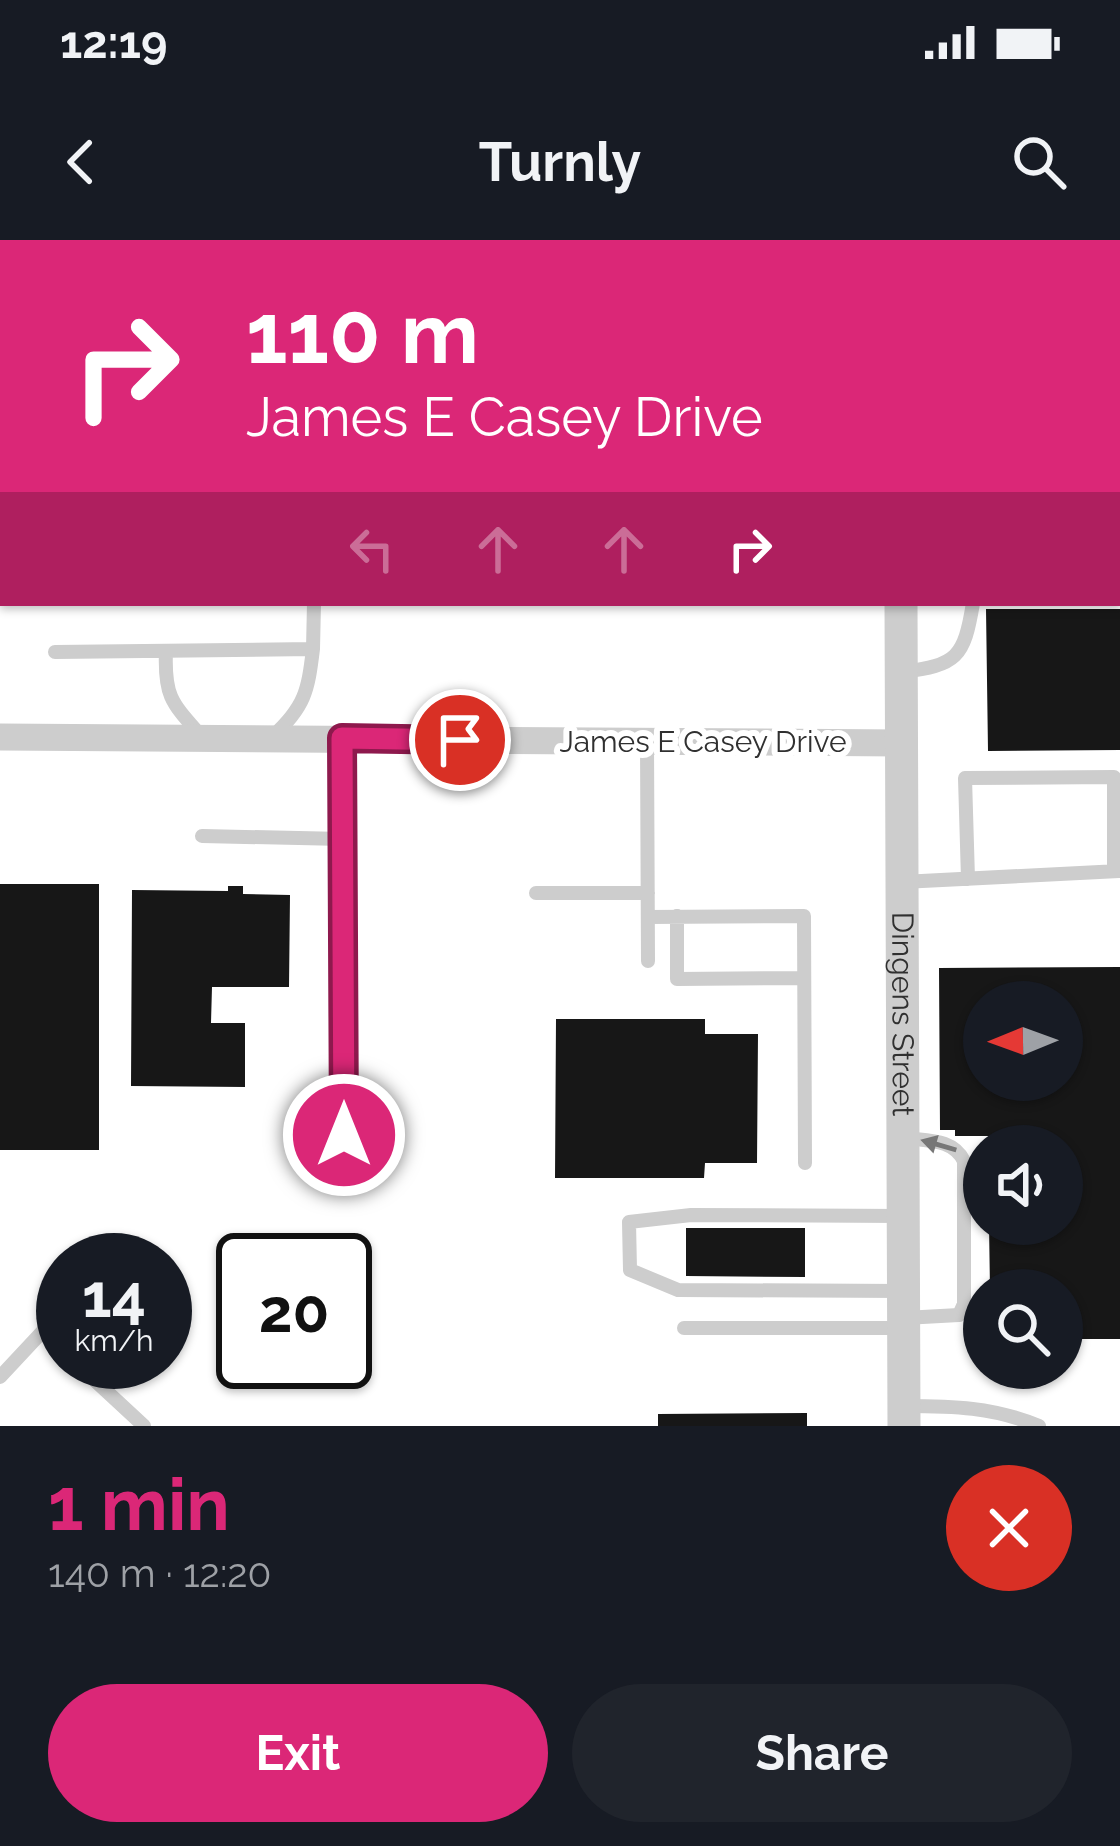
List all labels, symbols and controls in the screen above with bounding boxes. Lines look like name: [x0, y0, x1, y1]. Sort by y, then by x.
text: 12:19: [60, 16, 167, 69]
icon: back: [48, 129, 114, 195]
icon: search: [1006, 129, 1072, 195]
text: Turnly: [479, 130, 641, 194]
text: 110 m: [246, 284, 479, 383]
icon: right: [48, 288, 204, 444]
text: James E Casey Drive: [246, 385, 763, 449]
icon: left: [339, 516, 405, 582]
icon: ahead: [465, 516, 531, 582]
icon: ahead: [591, 516, 657, 582]
icon: right: [717, 516, 783, 582]
pin: [409, 689, 511, 791]
icon: arrive: [427, 707, 493, 773]
street label: James E Casey Drive: [559, 724, 847, 759]
street label: Dingens Street: [885, 912, 921, 1116]
north arrow: [963, 981, 1083, 1101]
map controls: [963, 981, 1083, 1389]
position arrow: [281, 1072, 407, 1198]
button: sound: [963, 1125, 1083, 1245]
one-way arrow: [920, 1135, 957, 1154]
speed limit sign: 20: [216, 1233, 372, 1389]
text: 14: [82, 1261, 146, 1331]
button: search: [963, 1269, 1083, 1389]
text: km/h: [74, 1323, 154, 1358]
text: 1 min: [48, 1462, 230, 1547]
button: close: [946, 1465, 1072, 1591]
text: 140 m · 12:20: [48, 1550, 271, 1596]
button: Exit: [48, 1684, 548, 1822]
button: Share: [572, 1684, 1072, 1822]

